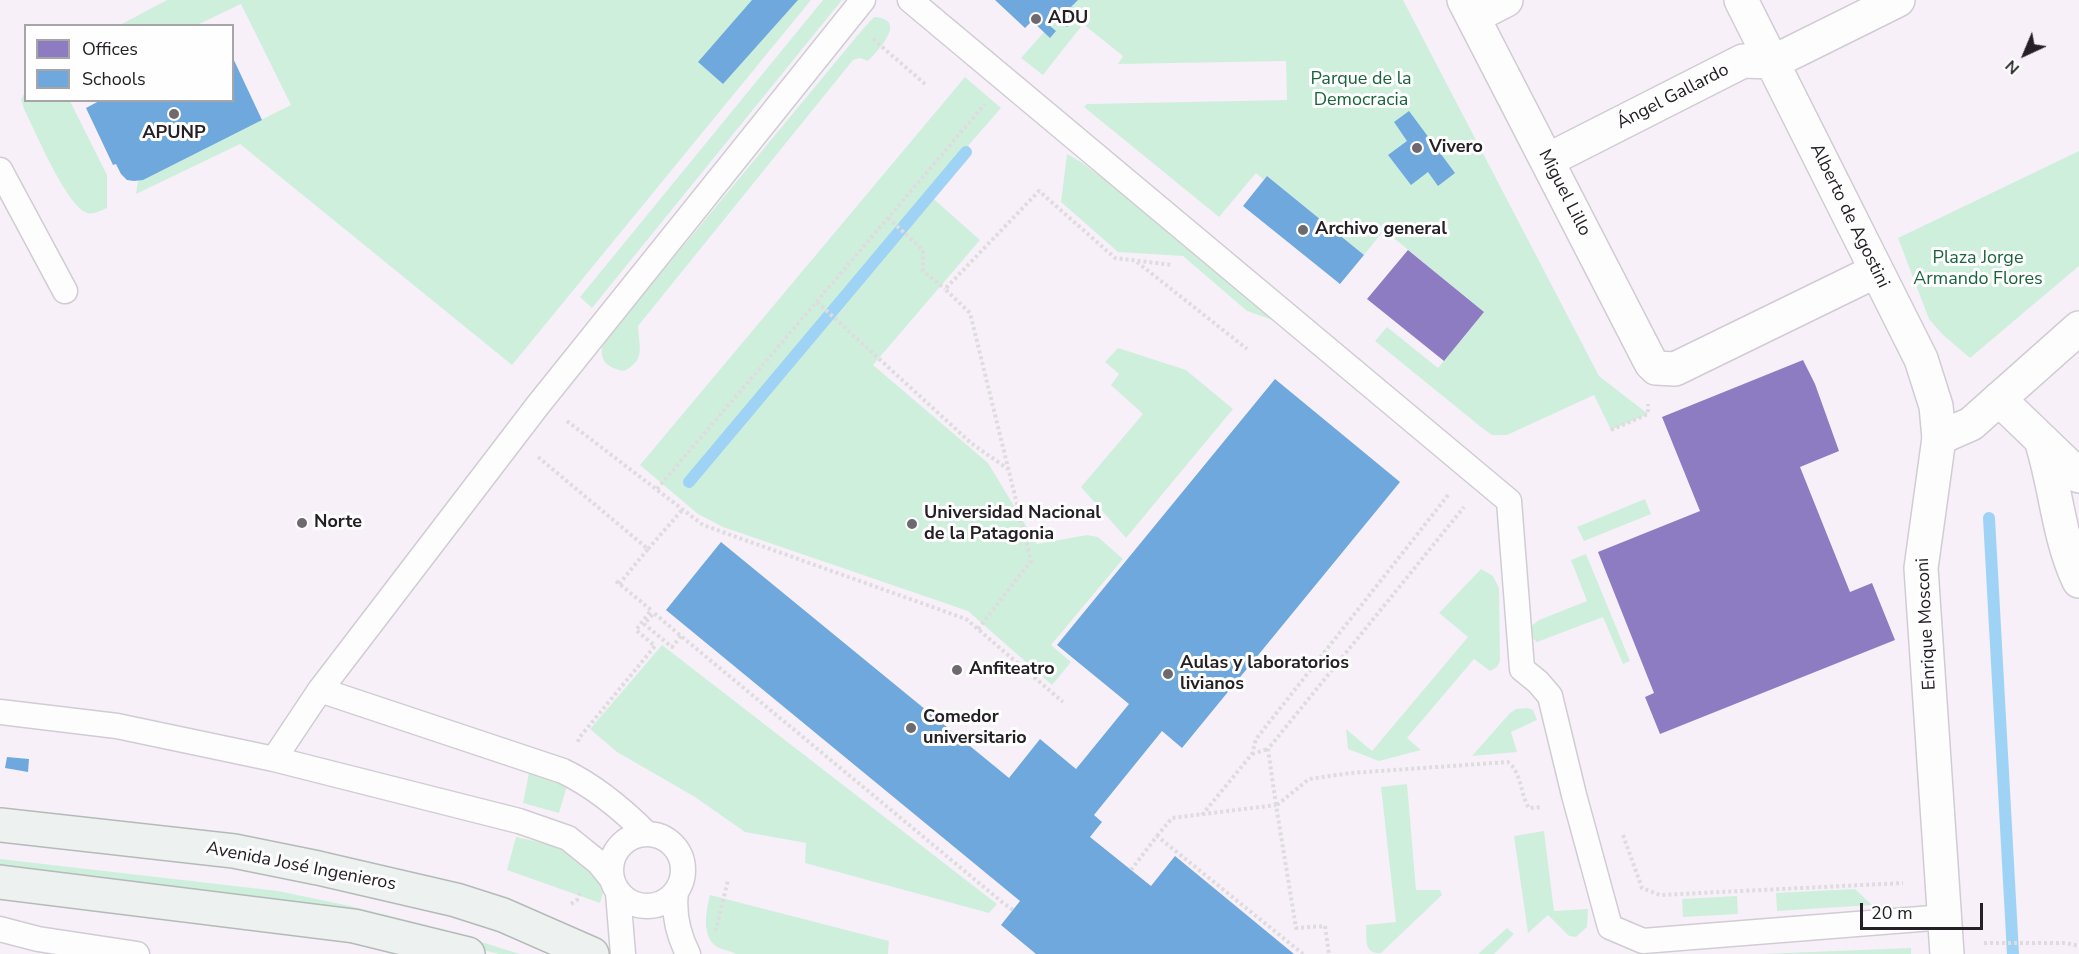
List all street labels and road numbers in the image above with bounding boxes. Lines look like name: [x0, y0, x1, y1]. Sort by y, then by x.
street label: Ángel Gallardo: [1613, 59, 1733, 135]
street label: Alberto de Agostini: [1805, 140, 1893, 292]
street label: Miguel Lillo: [1533, 146, 1595, 240]
street label: Enrique Mosconi: [1913, 557, 1941, 691]
street label: Avenida José Ingenieros: [204, 838, 398, 896]

